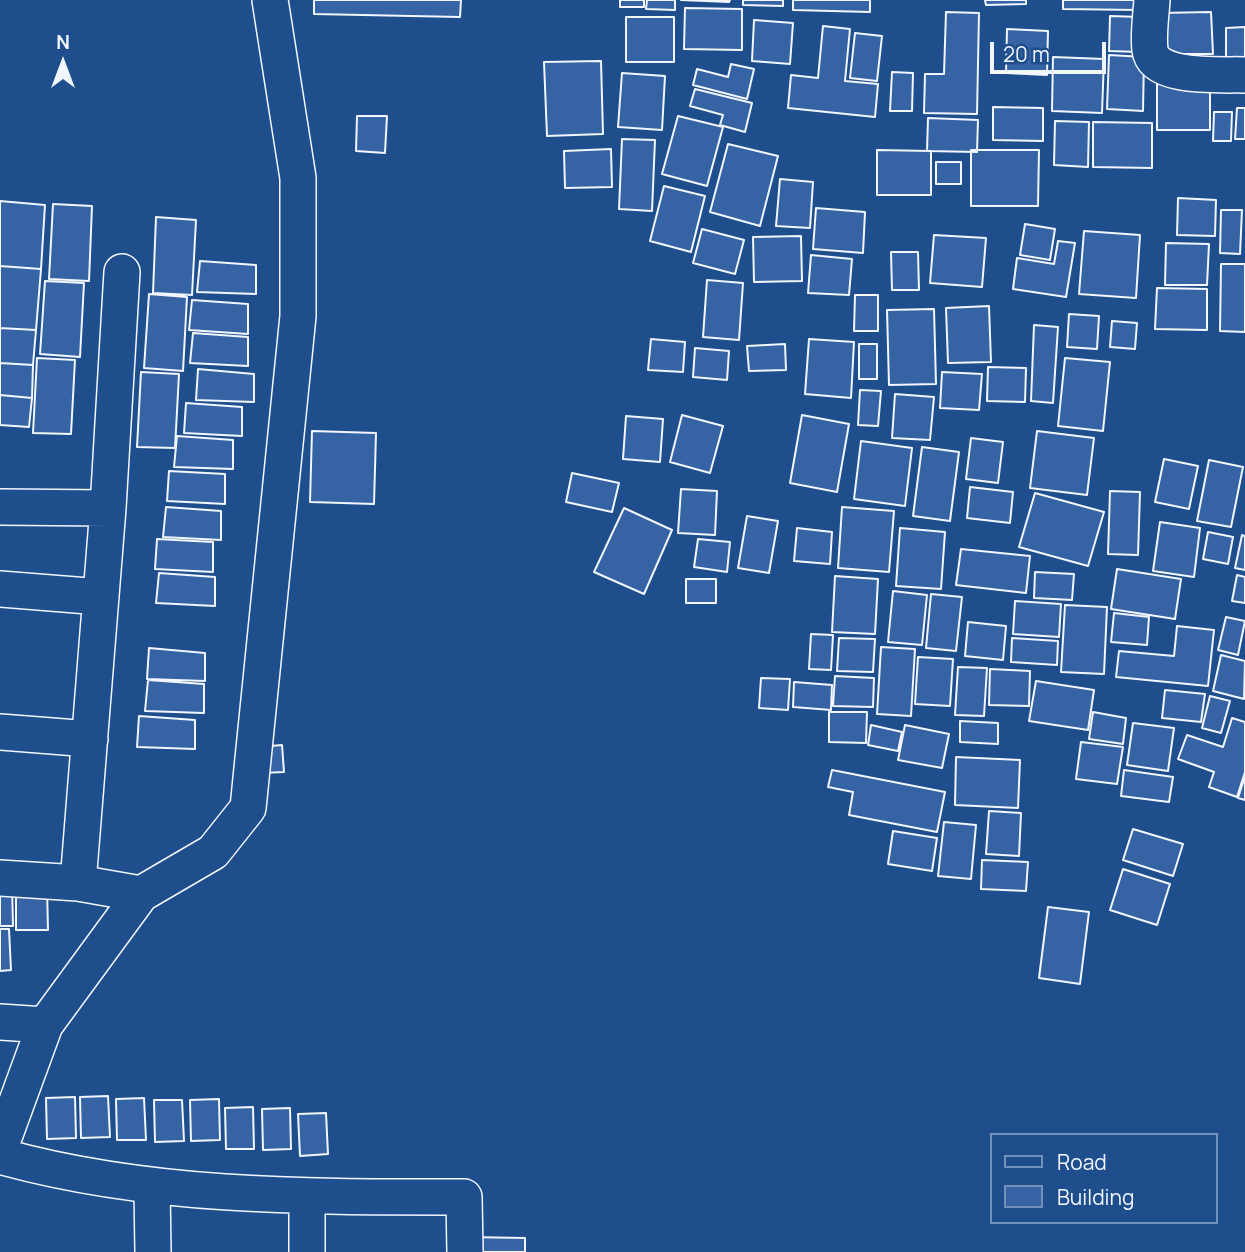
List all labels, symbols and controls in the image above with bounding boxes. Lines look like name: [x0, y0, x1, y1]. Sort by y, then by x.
north arrow: [28, 28, 98, 98]
scale bar: [993, 28, 1108, 72]
text: N: [56, 29, 70, 55]
text: 20 m: [1003, 40, 1050, 68]
legend: [990, 1133, 1217, 1224]
text: Road: [1057, 1148, 1107, 1176]
text: Building: [1057, 1183, 1134, 1211]

